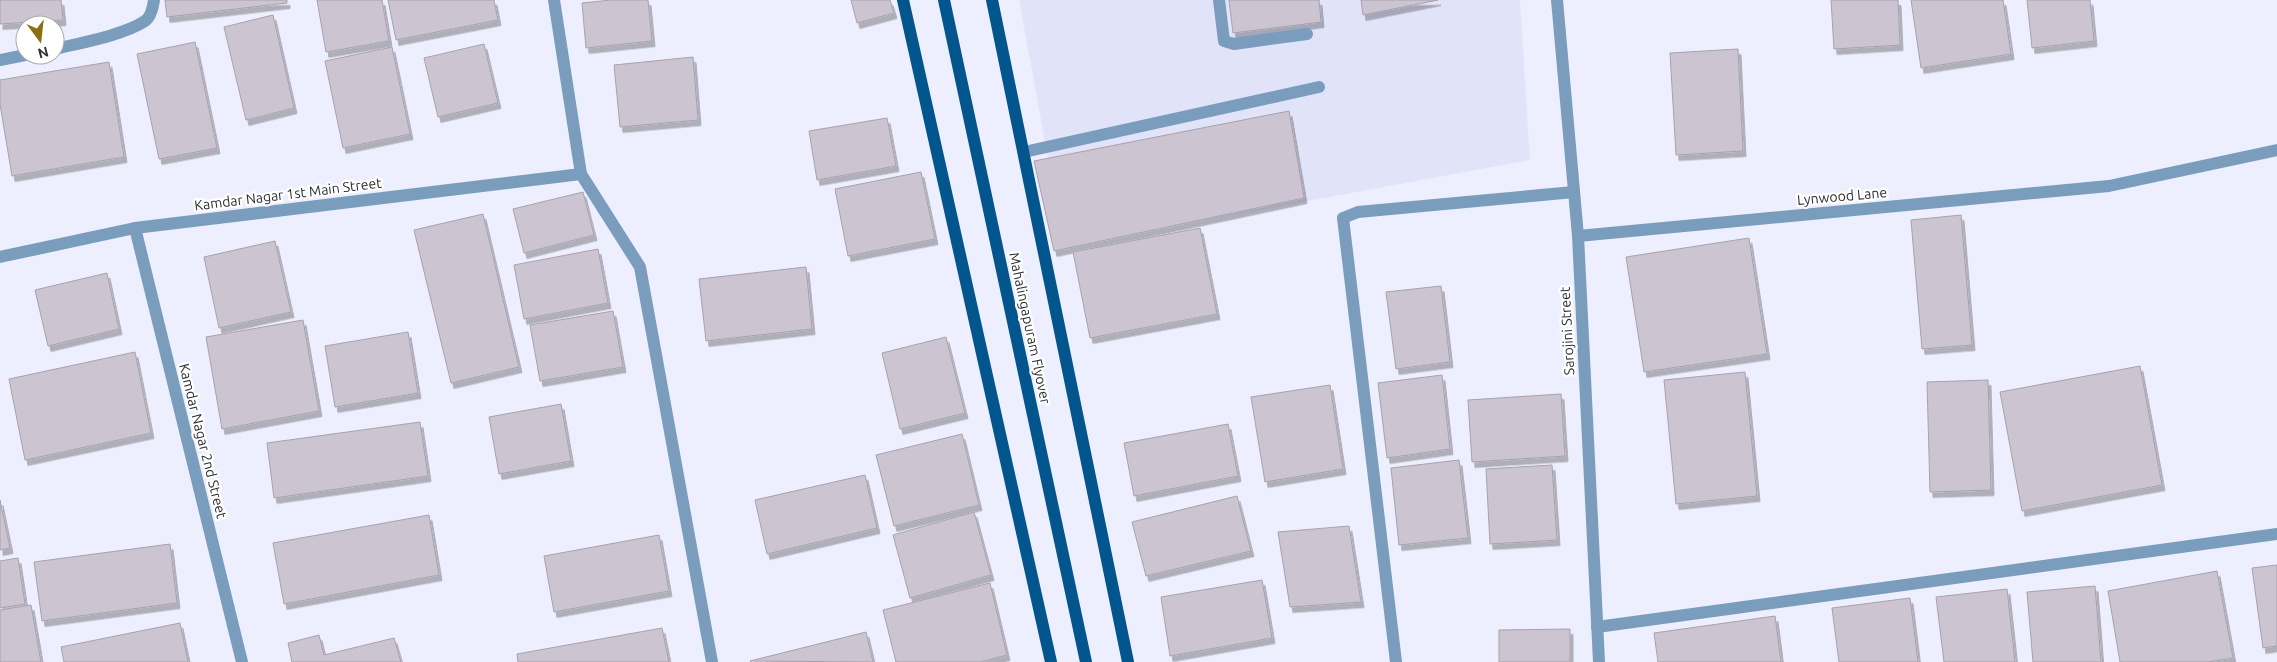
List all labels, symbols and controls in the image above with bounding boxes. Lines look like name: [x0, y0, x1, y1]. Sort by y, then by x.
north arrow: [15, 15, 65, 65]
text: N: [36, 43, 50, 62]
street label: Kamdar Nagar 1st Main Street: [194, 175, 383, 213]
street label: Lynwood Lane: [1796, 184, 1888, 208]
street label: Mahalingapuram Flyover: [1006, 251, 1054, 406]
street label: Sarojini Street: [1557, 286, 1577, 376]
street label: Kamdar Nagar 2nd Street: [176, 362, 230, 521]

